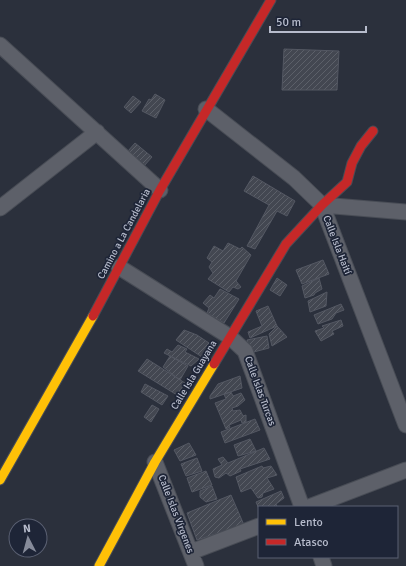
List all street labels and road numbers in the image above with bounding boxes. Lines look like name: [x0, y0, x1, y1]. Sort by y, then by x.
street label: Camino a La Candelaria: [95, 187, 153, 281]
street label: Calle Isla Haití: [320, 214, 354, 276]
street label: Calle Isla Guayana: [169, 338, 219, 412]
street label: Calle Islas Turcas: [242, 355, 278, 428]
street label: Calle Islas Vírgenes: [156, 473, 197, 555]

